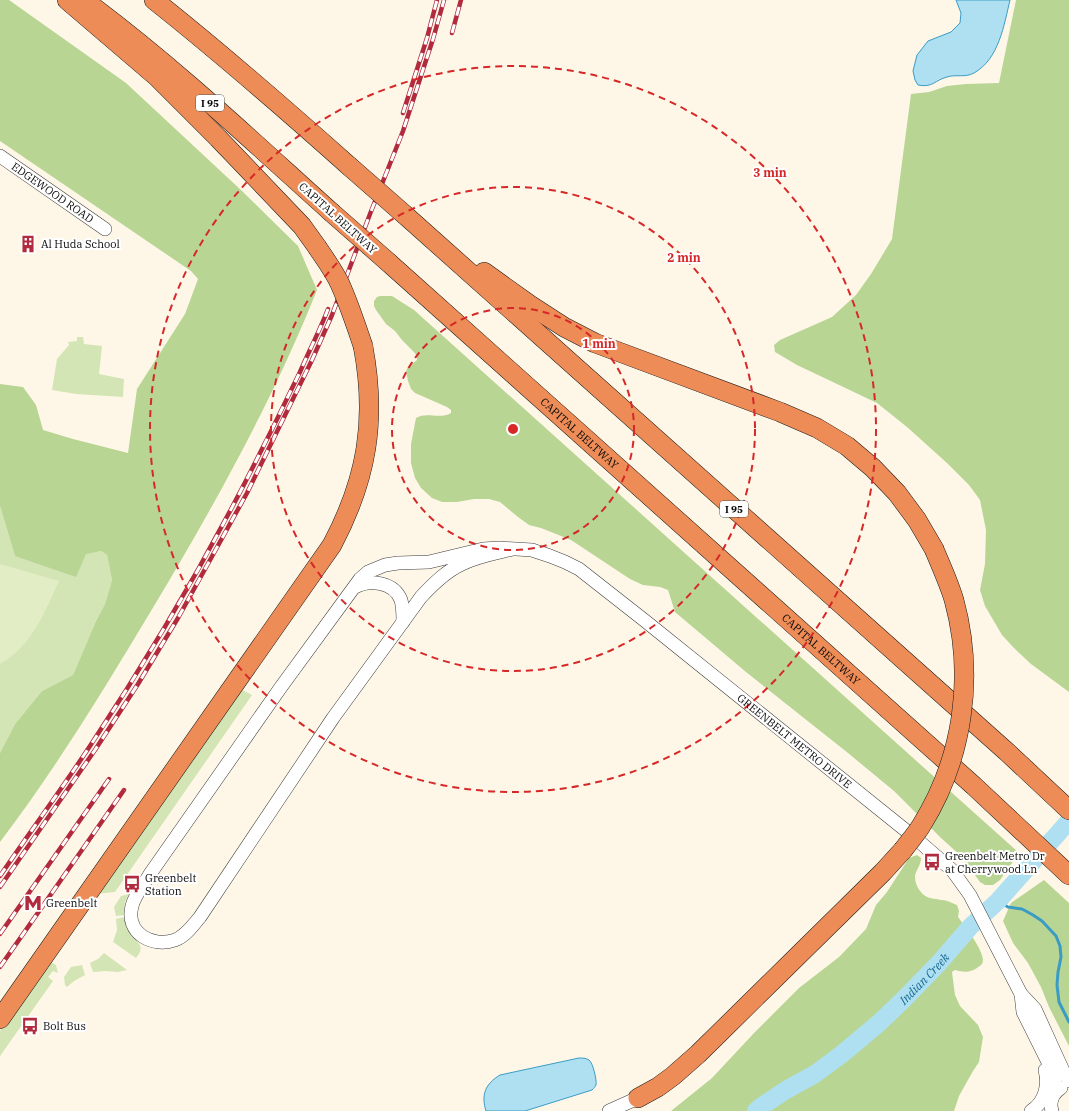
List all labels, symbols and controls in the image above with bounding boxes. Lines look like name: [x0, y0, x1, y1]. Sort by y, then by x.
road number: I 95: [196, 95, 224, 111]
street label: EDGEWOOD ROAD: [9, 159, 97, 226]
text: 3 min: [753, 165, 787, 180]
street label: CAPITAL BELTWAY: [296, 179, 380, 257]
building icon: Al Huda School: [18, 234, 38, 254]
place label: Al Huda School: [41, 237, 120, 251]
text: 2 min: [667, 250, 701, 265]
text: 1 min: [582, 336, 616, 351]
street label: CAPITAL BELTWAY: [538, 395, 622, 472]
centre of rings: [506, 422, 520, 436]
road number: I 95: [720, 501, 748, 517]
street label: CAPITAL BELTWAY: [779, 611, 863, 688]
street label: GREENBELT METRO DRIVE: [734, 691, 855, 791]
place label: Greenbelt Metro Dr at Cherrywood Ln: [945, 849, 1045, 876]
bus stop icon: Greenbelt Metro Dr at Cherrywood Ln: [922, 852, 942, 872]
place label: Greenbelt Station: [145, 871, 197, 898]
bus stop icon: Greenbelt Station: [122, 874, 142, 894]
metro station icon: Greenbelt: [23, 893, 43, 913]
place label: Greenbelt: [46, 896, 98, 910]
water label: Indian Creek: [895, 949, 953, 1008]
bus stop icon: Bolt Bus: [20, 1016, 40, 1036]
place label: Bolt Bus: [43, 1019, 86, 1033]

